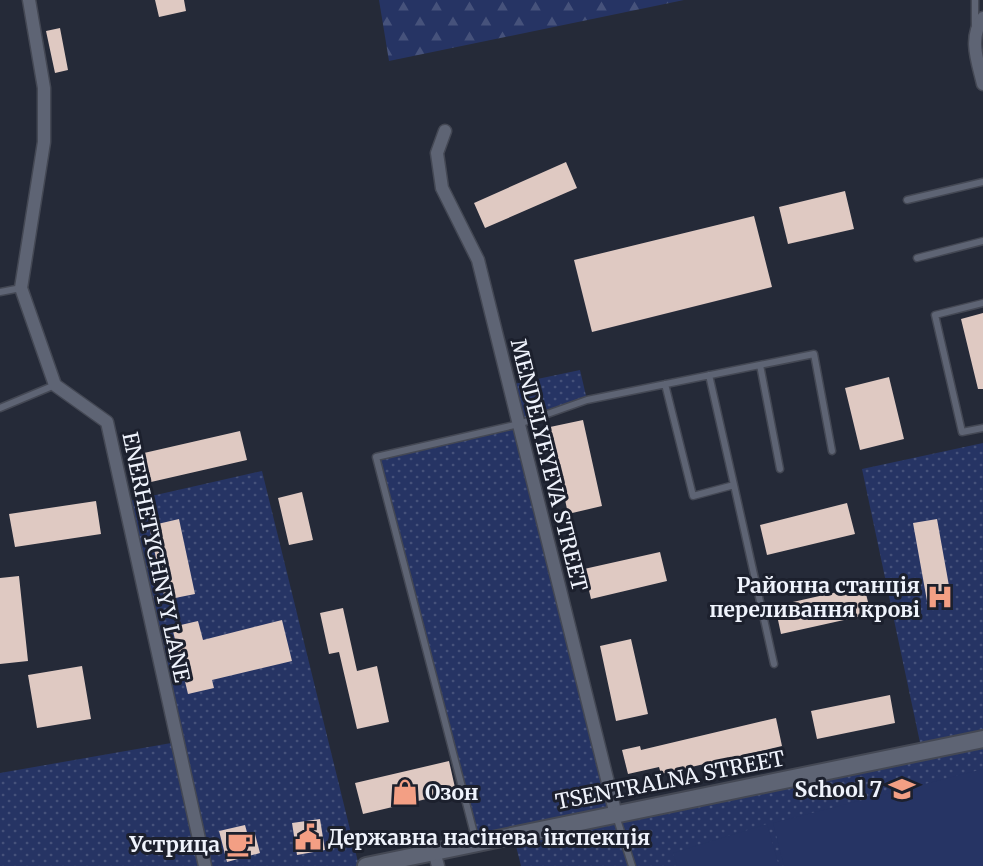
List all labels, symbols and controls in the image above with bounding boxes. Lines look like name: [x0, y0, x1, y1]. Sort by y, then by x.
street label: MENDELYEYEVA STREET: [505, 336, 594, 594]
street label: ENERHETYCHNYY LANE: [116, 430, 196, 685]
place label: Районна станція переливання крові: [709, 572, 920, 623]
hospital icon: Районна станція переливання крові: [925, 582, 955, 612]
street label: TSENTRALNA STREET: [553, 744, 787, 815]
school or university icon: School 7: [887, 774, 917, 804]
place label: School 7: [795, 776, 882, 803]
shop icon: Озон: [390, 777, 420, 807]
place label: Озон: [425, 779, 479, 806]
public building icon: Державна насiнева iнспекцiя: [293, 822, 323, 852]
place label: Державна насiнева iнспекцiя: [328, 824, 650, 851]
cafe icon: Устрица: [225, 829, 255, 859]
place label: Устрица: [128, 831, 220, 858]

